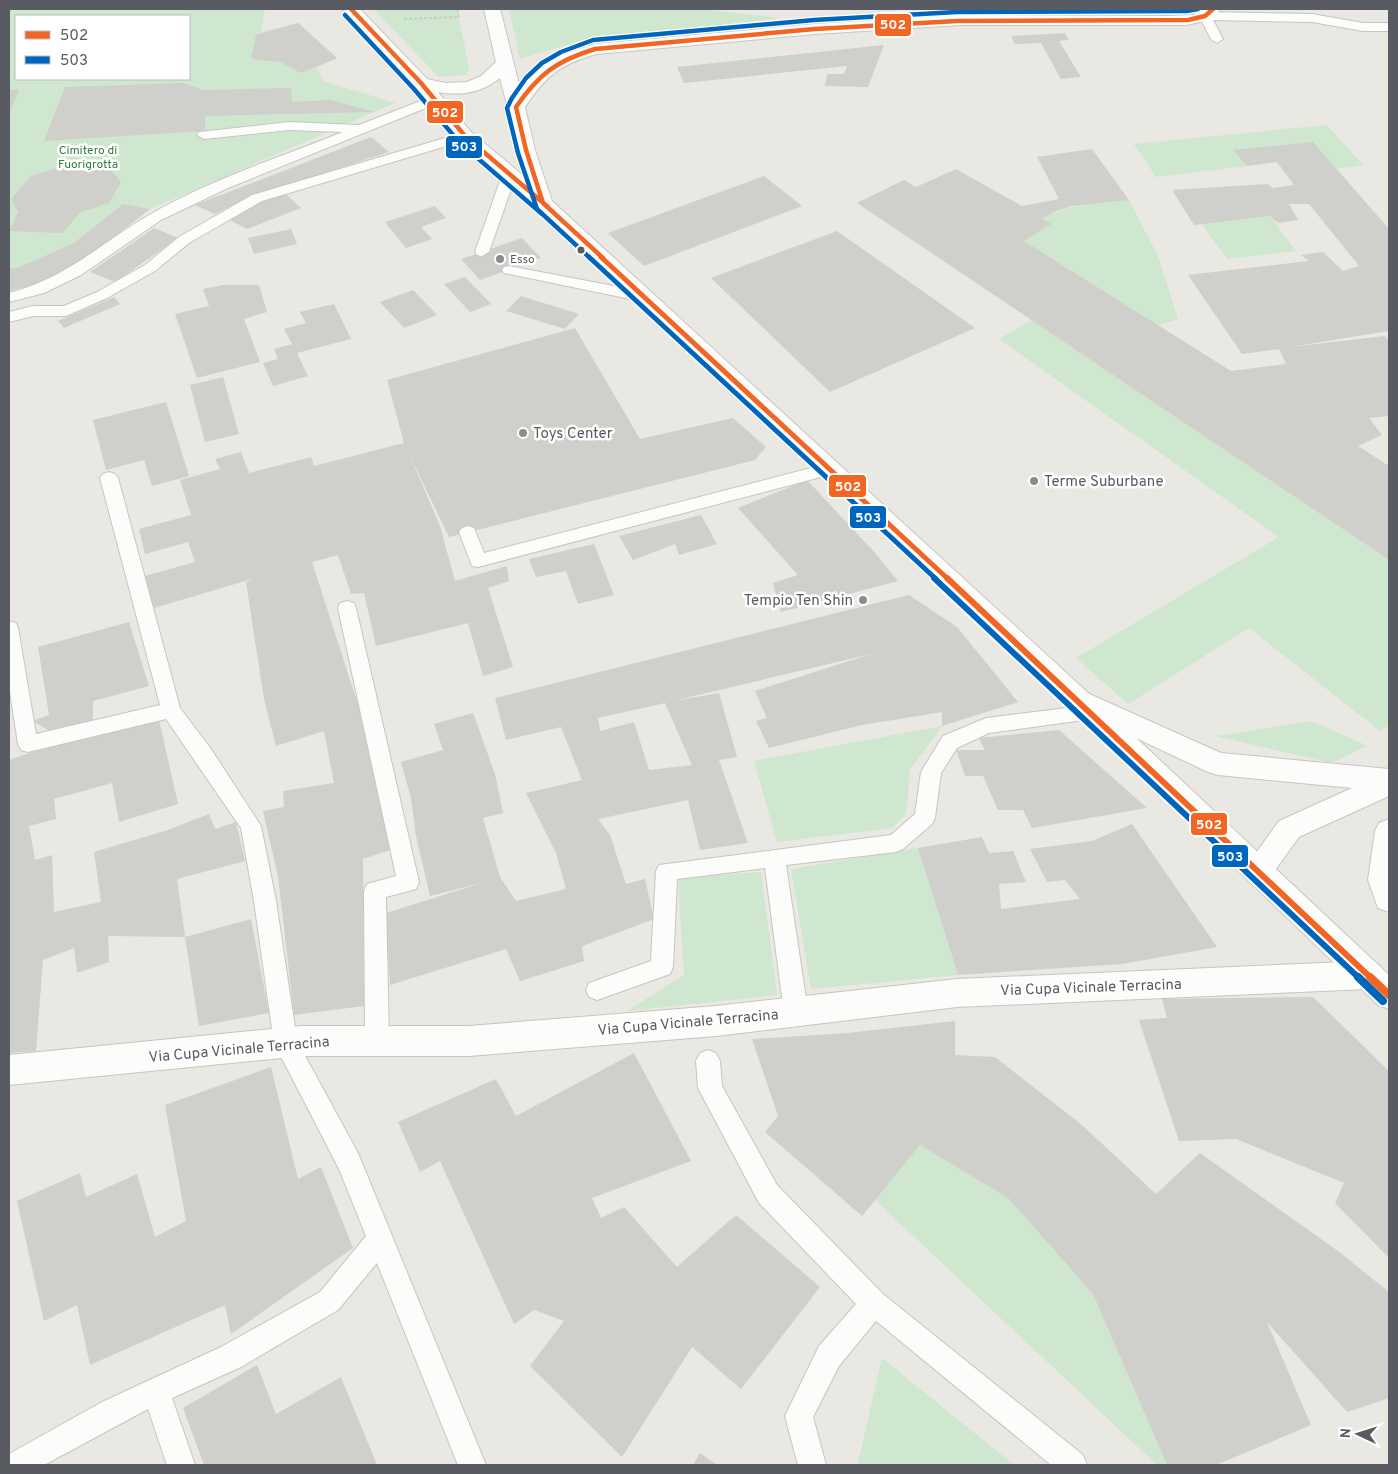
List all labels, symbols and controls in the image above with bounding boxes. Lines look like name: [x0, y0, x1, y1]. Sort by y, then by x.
line badge: 502: [874, 13, 912, 37]
legend: [15, 15, 190, 80]
text: 502: [880, 17, 906, 34]
text: 502: [60, 27, 88, 46]
text: 503: [60, 52, 88, 71]
line badge: 502: [426, 100, 464, 124]
text: 502: [432, 105, 458, 122]
line badge: 503: [445, 135, 483, 159]
text: 503: [451, 139, 477, 156]
park label: Cimitero di Fuorigrotta: [58, 143, 118, 173]
unlabelled marker: [576, 245, 586, 255]
place label: Esso: [510, 252, 535, 268]
marker: Esso: [494, 253, 506, 265]
place label: Toys Center: [533, 425, 613, 444]
marker: Toys Center: [517, 427, 529, 439]
place label: Terme Suburbane: [1044, 473, 1164, 492]
line badge: 502: [828, 474, 867, 498]
marker: Terme Suburbane: [1028, 475, 1040, 487]
text: 502: [835, 479, 861, 496]
line badge: 503: [849, 505, 887, 529]
text: 503: [855, 510, 881, 527]
place label: Tempio Ten Shin: [744, 592, 853, 611]
marker: Tempio Ten Shin: [857, 594, 869, 606]
line badge: 502: [1190, 812, 1228, 836]
text: 502: [1196, 817, 1222, 834]
line badge: 503: [1211, 844, 1249, 868]
text: 503: [1217, 849, 1243, 866]
street label: Via Cupa Vicinale Terracina: [1000, 976, 1182, 1001]
street label: Via Cupa Vicinale Terracina: [597, 1006, 779, 1041]
street label: Via Cupa Vicinale Terracina: [148, 1033, 330, 1068]
north arrow: [1333, 1409, 1383, 1459]
text: N: [1338, 1428, 1355, 1439]

